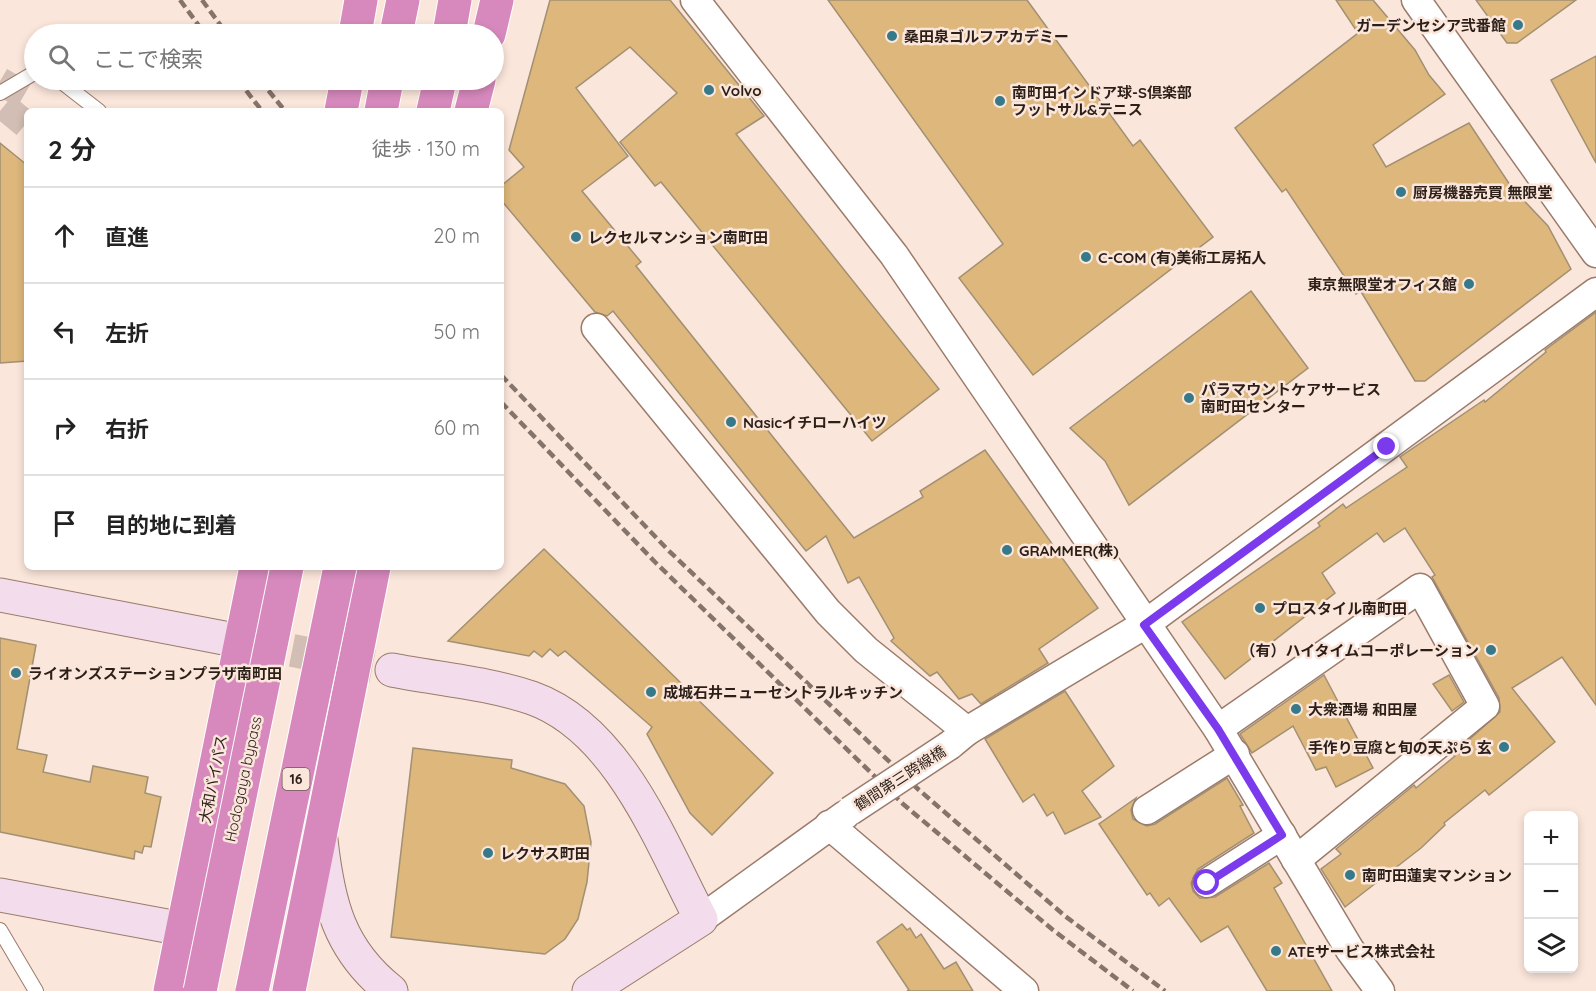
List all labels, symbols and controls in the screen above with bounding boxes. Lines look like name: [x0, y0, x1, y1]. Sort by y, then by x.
place label: ガーデンセシア弐番館: [1356, 16, 1506, 35]
marker: ガーデンセシア弐番館: [1511, 18, 1525, 32]
search box: [24, 24, 504, 90]
place label: 桑田泉ゴルフアカデミー: [904, 27, 1069, 46]
marker: 桑田泉ゴルフアカデミー: [885, 29, 899, 43]
icon: search: [45, 41, 78, 74]
text: ここで検索: [93, 45, 203, 73]
place label: Volvo: [721, 81, 762, 100]
marker: Volvo: [702, 83, 716, 97]
place label: 南町田インドア球-S倶楽部 フットサル&テニス: [1012, 83, 1192, 119]
marker: 南町田インドア球-S倶楽部 フットサル&テニス: [993, 94, 1007, 108]
text: 2 分: [48, 133, 96, 166]
text: 徒歩 · 130 m: [372, 136, 480, 161]
place label: 厨房機器売買 無限堂: [1413, 183, 1552, 202]
marker: 厨房機器売買 無限堂: [1394, 185, 1408, 199]
icon: ahead: [48, 219, 81, 252]
text: 直進: [105, 223, 149, 251]
text: 20 m: [433, 223, 480, 248]
place label: レクセルマンション南町田: [588, 228, 768, 247]
marker: レクセルマンション南町田: [569, 230, 583, 244]
place label: C-COM (有)美術工房拓人: [1098, 248, 1266, 267]
marker: C-COM (有)美術工房拓人: [1079, 250, 1093, 264]
place label: 東京無限堂オフィス館: [1307, 275, 1457, 294]
marker: 東京無限堂オフィス館: [1462, 277, 1476, 291]
icon: left: [48, 315, 81, 348]
text: 左折: [105, 319, 149, 347]
text: 50 m: [434, 319, 480, 344]
place label: パラマウントケアサービス 南町田センター: [1201, 380, 1381, 416]
marker: パラマウントケアサービス 南町田センター: [1182, 391, 1196, 405]
icon: right: [48, 411, 81, 444]
place label: Nasicイチローハイツ: [743, 413, 886, 432]
text: 右折: [105, 415, 149, 443]
text: 60 m: [434, 415, 480, 440]
marker: Nasicイチローハイツ: [724, 415, 738, 429]
route end: [1373, 433, 1399, 459]
icon: arrive: [48, 507, 81, 540]
text: 目的地に到着: [105, 511, 237, 539]
place label: GRAMMER(株): [1019, 541, 1119, 560]
marker: GRAMMER(株): [1000, 543, 1014, 557]
place label: プロスタイル南町田: [1272, 599, 1407, 618]
marker: プロスタイル南町田: [1253, 601, 1267, 615]
place label: （有）ハイタイムコーポレーション: [1240, 641, 1479, 660]
marker: （有）ハイタイムコーポレーション: [1484, 643, 1498, 657]
place label: ライオンズステーションプラザ南町田: [28, 664, 282, 683]
marker: ライオンズステーションプラザ南町田: [9, 666, 23, 680]
place label: 成城石井ニューセントラルキッチン: [663, 683, 903, 702]
marker: 成城石井ニューセントラルキッチン: [644, 685, 658, 699]
place label: 大衆酒場 和田屋: [1308, 700, 1417, 719]
marker: 大衆酒場 和田屋: [1289, 702, 1303, 716]
street label: Hodogaya bypass: [220, 714, 266, 844]
street label: 大和バイパス: [195, 733, 231, 825]
place label: 手作り豆腐と旬の天ぷら 玄: [1308, 738, 1492, 757]
marker: 手作り豆腐と旬の天ぷら 玄: [1497, 740, 1511, 754]
street label: 鶴間第三跨線橋: [851, 741, 949, 815]
road number: 16: [282, 768, 310, 790]
map controls: [1524, 811, 1578, 973]
button: +: [1524, 811, 1578, 865]
place label: レクサス町田: [500, 844, 590, 863]
marker: レクサス町田: [481, 846, 495, 860]
button: −: [1524, 865, 1578, 919]
place label: 南町田蓮実マンション: [1362, 866, 1512, 885]
marker: 南町田蓮実マンション: [1343, 868, 1357, 882]
route start: [1193, 869, 1219, 895]
button: layers: [1524, 919, 1578, 973]
place label: ATEサービス株式会社: [1288, 942, 1435, 961]
marker: ATEサービス株式会社: [1269, 944, 1283, 958]

